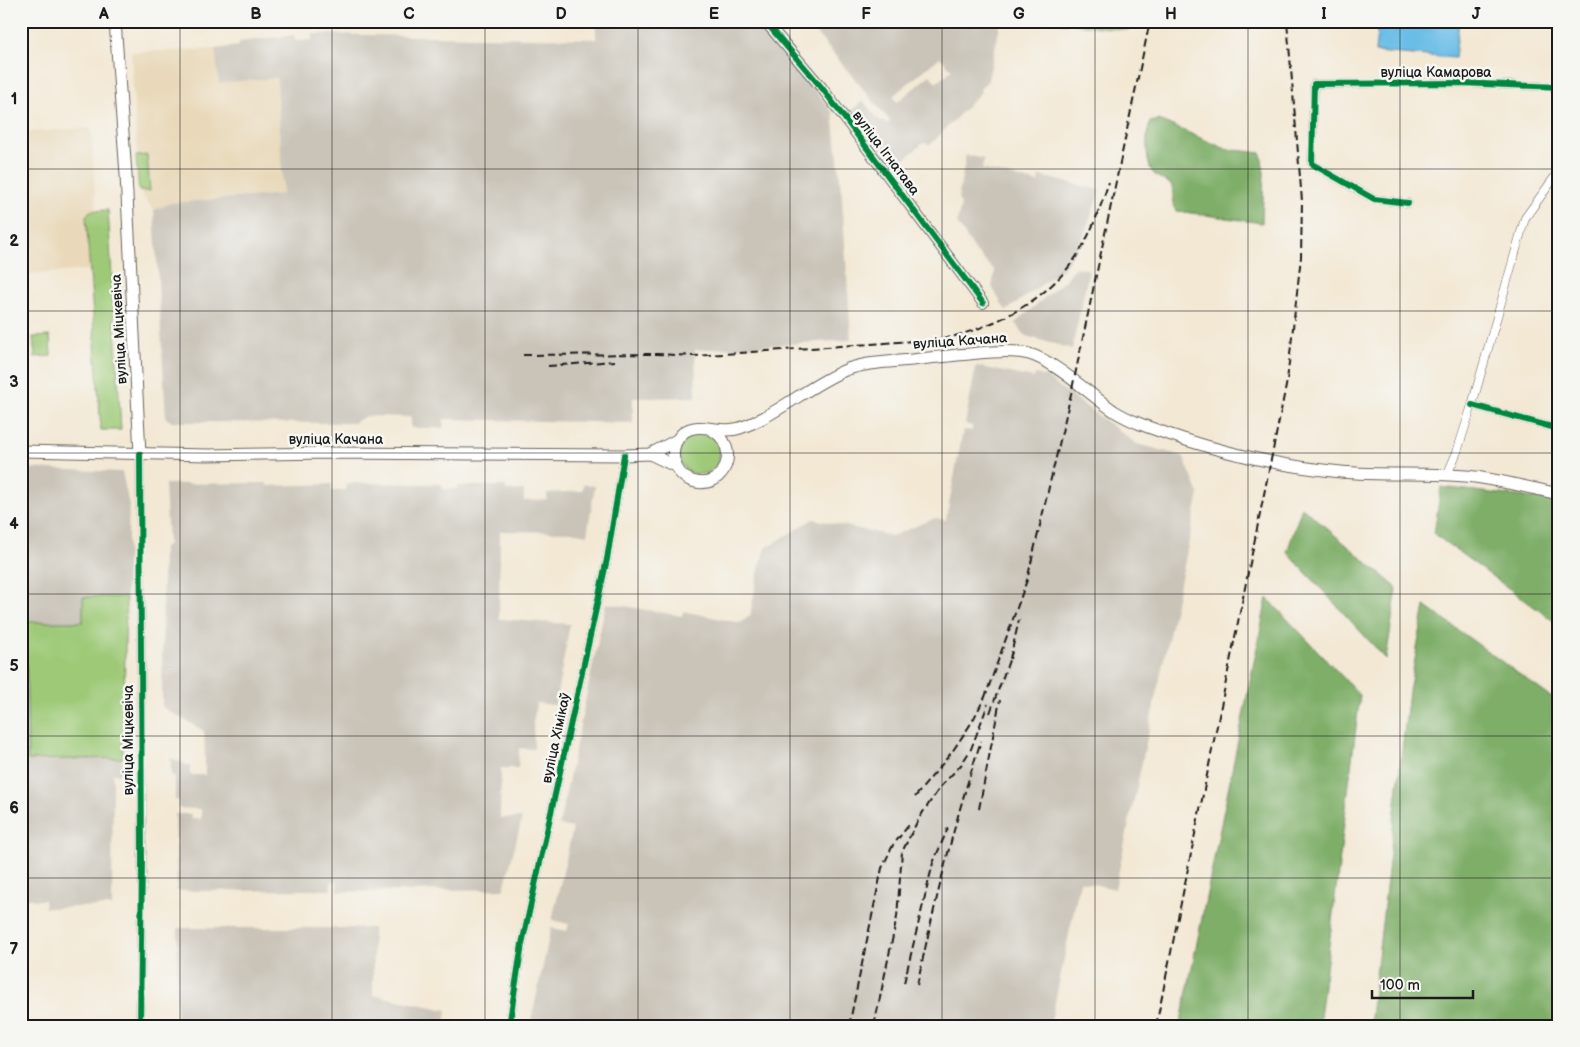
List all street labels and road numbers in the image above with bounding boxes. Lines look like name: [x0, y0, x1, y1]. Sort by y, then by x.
street label: вуліца Камарова: [1380, 64, 1492, 81]
street label: вуліца Ігнатава: [849, 107, 924, 199]
street label: вуліца Міцкевіча: [108, 273, 130, 385]
street label: вуліца Качана: [912, 329, 1008, 353]
street label: вуліца Качана: [289, 431, 384, 448]
street label: вуліца Міцкевіча: [120, 684, 137, 795]
street label: вуліца Хімікаў: [538, 691, 574, 785]

